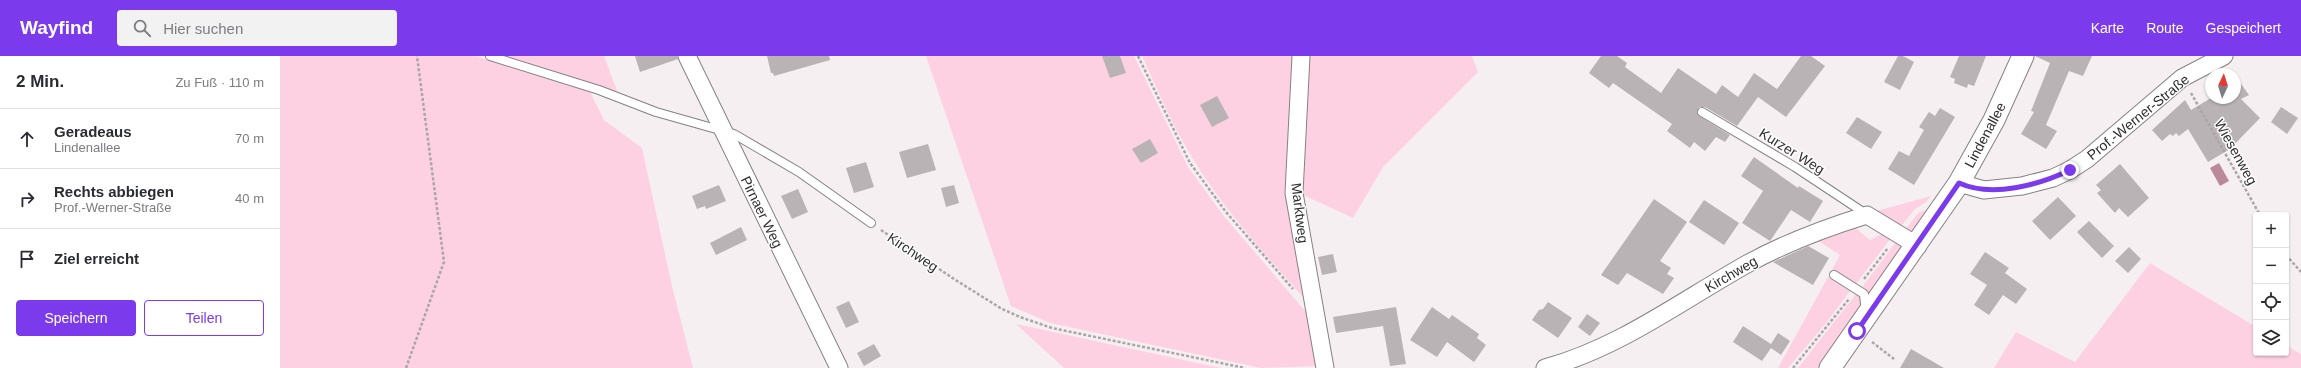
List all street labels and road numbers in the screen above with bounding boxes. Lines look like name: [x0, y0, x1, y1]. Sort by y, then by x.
street label: Prof.-Werner-Straße: [2084, 71, 2192, 163]
street label: Lindenallee: [1961, 99, 2009, 170]
street label: Wiesenweg: [2211, 116, 2261, 188]
street label: Kurzer Weg: [1757, 125, 1827, 177]
street label: Pirnaer Weg: [738, 174, 786, 250]
street label: Marktweg: [1288, 182, 1312, 244]
street label: Kirchweg: [885, 229, 941, 275]
street label: Kirchweg: [1702, 253, 1760, 295]

